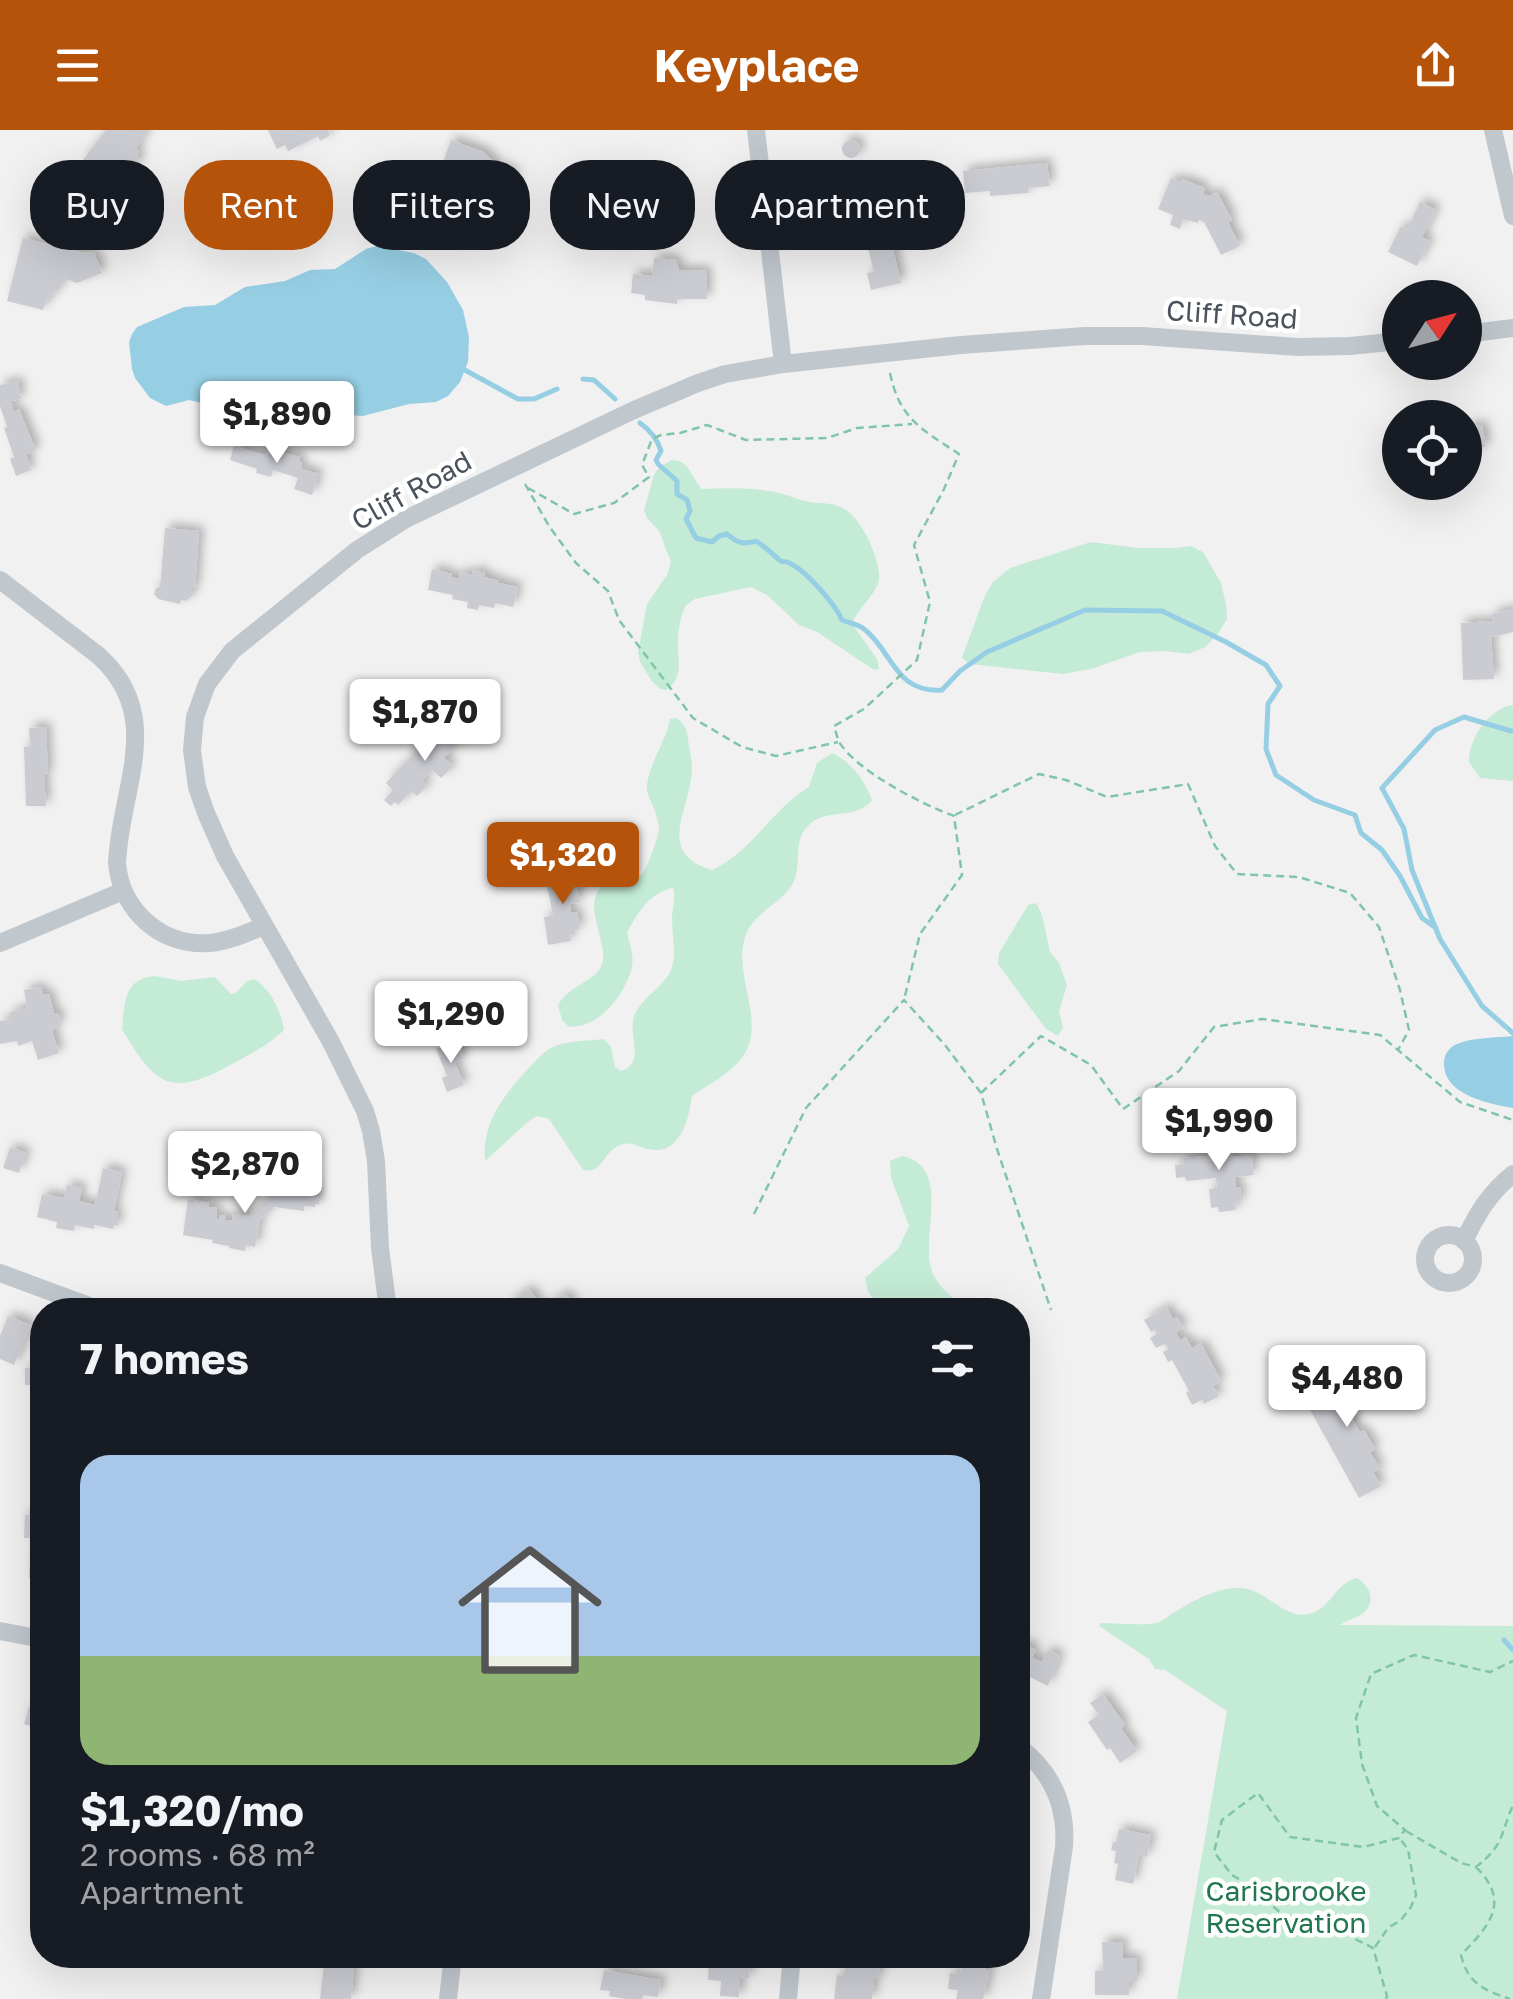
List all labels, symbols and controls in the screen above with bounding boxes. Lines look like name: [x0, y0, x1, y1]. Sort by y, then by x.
icon: menu: [50, 38, 105, 93]
text: Keyplace: [654, 38, 859, 92]
icon: share: [1408, 38, 1463, 93]
chip: Buy: [30, 160, 164, 250]
chip: Rent: [184, 160, 333, 250]
chip: Filters: [353, 160, 530, 250]
chip: New: [550, 160, 695, 250]
chip: Apartment: [715, 160, 965, 250]
north arrow: [1382, 280, 1482, 380]
map controls: [1382, 280, 1482, 500]
street label: Cliff Road: [1165, 293, 1299, 335]
pin: $1,890: [196, 381, 358, 466]
text: $1,890: [222, 394, 332, 432]
button: locate: [1382, 400, 1482, 500]
street label: Cliff Road: [345, 444, 477, 536]
pin: $1,870: [344, 679, 506, 764]
text: $1,870: [372, 692, 478, 730]
pin: $1,320: [482, 822, 644, 907]
text: $1,320: [509, 835, 617, 873]
pin: $1,290: [370, 981, 532, 1066]
text: $1,290: [397, 994, 505, 1032]
pin: $1,990: [1138, 1088, 1300, 1173]
text: $1,990: [1164, 1101, 1274, 1139]
pin: $2,870: [164, 1131, 326, 1216]
text: $2,870: [190, 1144, 300, 1182]
icon: filters: [925, 1331, 980, 1386]
text: 7 homes: [80, 1333, 249, 1383]
pin: $4,480: [1266, 1345, 1428, 1430]
text: $4,480: [1291, 1358, 1403, 1396]
icon: home: [440, 1520, 620, 1700]
text: $1,320/mo: [80, 1785, 304, 1835]
text: 2 rooms · 68 m²: [80, 1835, 315, 1873]
text: Apartment: [80, 1873, 244, 1911]
park label: Carisbrooke Reservation: [1205, 1874, 1367, 1939]

